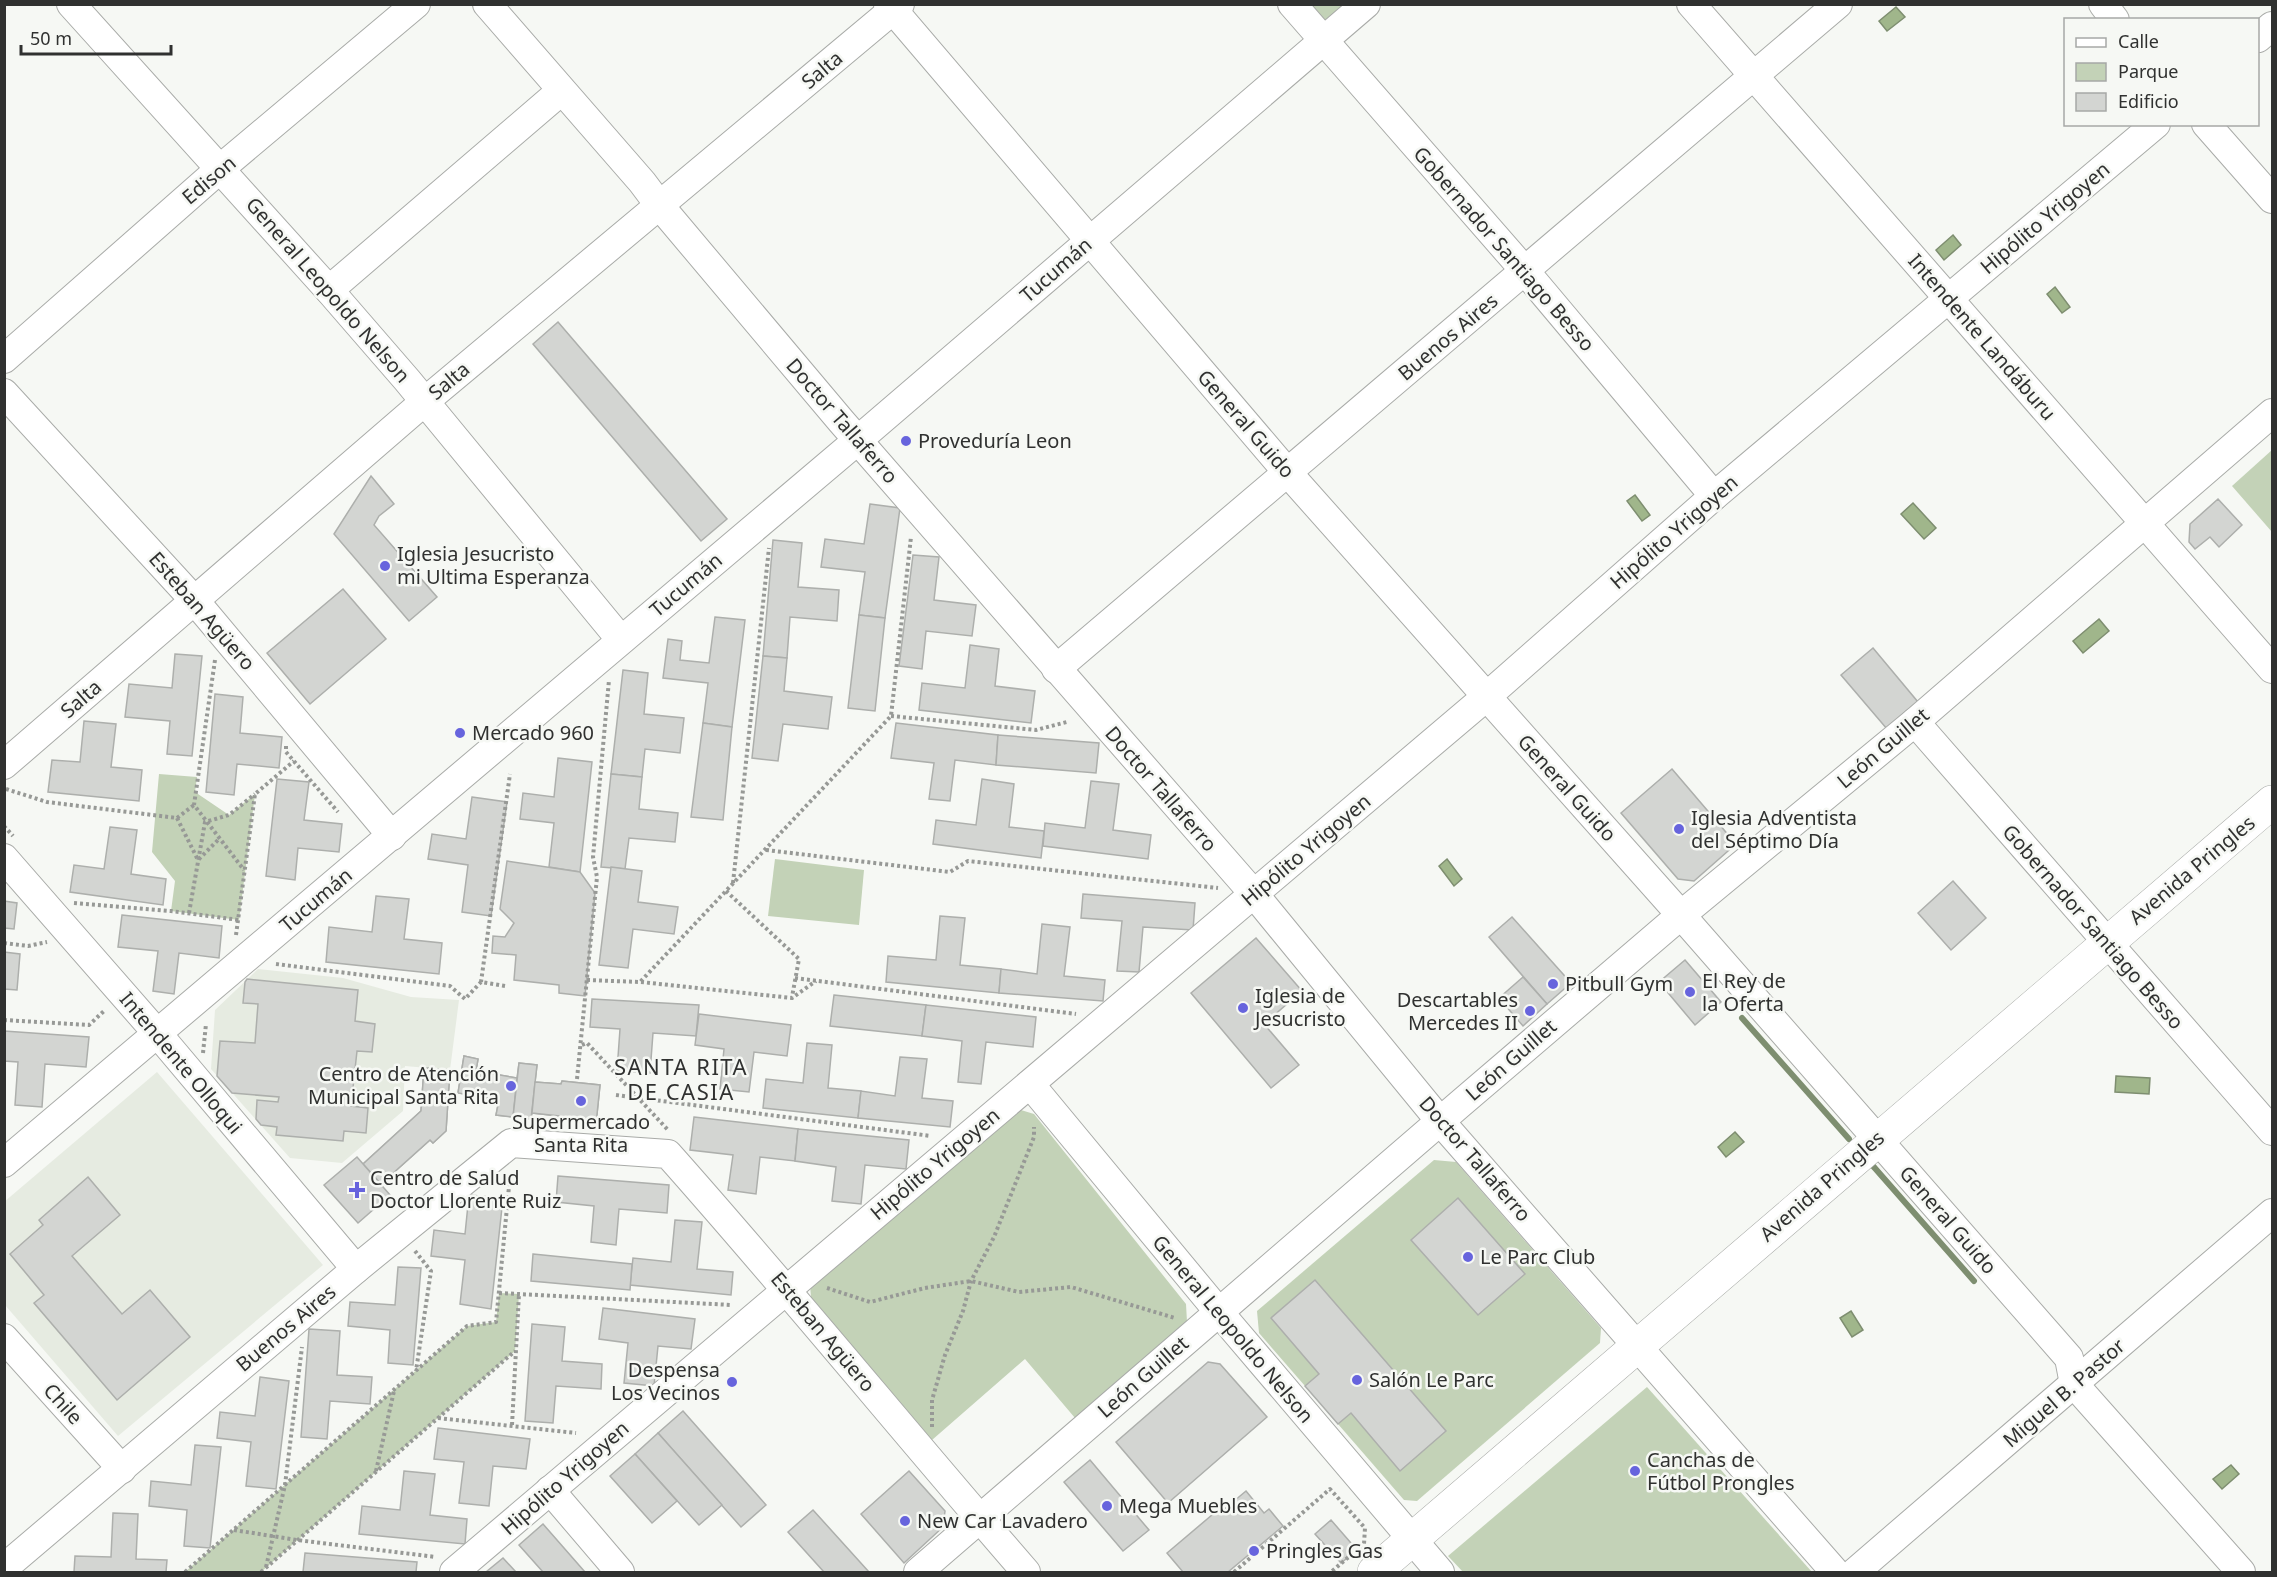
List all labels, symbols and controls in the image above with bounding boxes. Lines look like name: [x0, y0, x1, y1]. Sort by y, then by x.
scale bar: [21, 18, 171, 56]
legend: [2064, 18, 2259, 126]
text: 50 m: [30, 26, 72, 50]
text: Calle: [2118, 29, 2159, 53]
street label: Salta: [795, 45, 848, 95]
text: Parque: [2118, 59, 2178, 83]
text: Edificio: [2118, 89, 2179, 113]
street label: Gobernador Santiago Besso: [1408, 140, 1601, 357]
street label: Edison: [176, 149, 241, 210]
street label: Hipólito Yrigoyen: [1974, 155, 2115, 280]
street label: General Leopoldo Nelson: [240, 191, 417, 388]
street label: Tucumán: [1014, 231, 1097, 308]
street label: Intendente Landáburu: [1902, 248, 2062, 426]
street label: Buenos Aires: [1392, 287, 1503, 386]
street label: Doctor Tallaferro: [780, 352, 904, 489]
street label: Salta: [422, 356, 475, 406]
street label: General Guido: [1192, 364, 1301, 484]
place label: Proveduría Leon: [918, 427, 1072, 454]
marker: Proveduría Leon: [899, 434, 913, 448]
street label: Hipólito Yrigoyen: [1604, 469, 1743, 595]
place label: Iglesia Jesucristo mi Ultima Esperanza: [397, 540, 590, 590]
street label: Esteban Agüero: [143, 546, 261, 676]
street label: Tucumán: [644, 546, 728, 623]
marker: Iglesia Jesucristo mi Ultima Esperanza: [378, 559, 392, 573]
street label: Salta: [55, 673, 107, 724]
street label: León Guillet: [1831, 701, 1934, 794]
place label: Mercado 960: [472, 719, 594, 746]
street label: Doctor Tallaferro: [1099, 720, 1223, 857]
marker: Mercado 960: [453, 726, 467, 740]
street label: General Guido: [1512, 728, 1623, 847]
street label: Hipólito Yrigoyen: [1235, 787, 1376, 912]
place label: Iglesia Adventista del Séptimo Día: [1691, 804, 1857, 854]
street label: Avenida Pringles: [2123, 809, 2260, 930]
street label: Gobernador Santiago Besso: [1997, 818, 2190, 1035]
marker: Iglesia Adventista del Séptimo Día: [1672, 822, 1686, 836]
street label: Tucumán: [274, 861, 358, 938]
place label: El Rey de la Oferta: [1702, 967, 1786, 1017]
place label: Pitbull Gym: [1565, 970, 1673, 997]
marker: Pitbull Gym: [1546, 977, 1560, 991]
place label: Iglesia de Jesucristo: [1253, 982, 1346, 1032]
marker: El Rey de la Oferta: [1683, 985, 1697, 999]
street label: Intendente Olloqui: [114, 986, 249, 1139]
place label: Descartables Mercedes II: [1397, 986, 1518, 1036]
marker: Iglesia de Jesucristo: [1236, 1001, 1250, 1015]
marker: Descartables Mercedes II: [1523, 1004, 1537, 1018]
street label: León Guillet: [1459, 1013, 1562, 1107]
district label: SANTA RITA DE CASIA: [614, 1051, 748, 1106]
place label: Centro de Atención Municipal Santa Rita: [308, 1060, 499, 1110]
marker: Centro de Atención Municipal Santa Rita: [504, 1079, 518, 1093]
street label: Doctor Tallaferro: [1413, 1090, 1537, 1227]
marker: Supermercado Santa Rita: [574, 1094, 588, 1108]
street label: Hipólito Yrigoyen: [864, 1101, 1005, 1226]
place label: Supermercado Santa Rita: [512, 1108, 650, 1158]
street label: Avenida Pringles: [1754, 1124, 1890, 1247]
street label: General Guido: [1894, 1160, 2003, 1280]
place label: Centro de Salud Doctor Llorente Ruiz: [370, 1164, 561, 1214]
marker: Centro de Salud Doctor Llorente Ruiz: [348, 1181, 366, 1199]
street label: General Leopoldo Nelson: [1147, 1229, 1320, 1428]
place label: Le Parc Club: [1480, 1243, 1595, 1270]
marker: Le Parc Club: [1461, 1250, 1475, 1264]
street label: Esteban Agüero: [765, 1266, 882, 1397]
street label: Buenos Aires: [230, 1278, 341, 1377]
street label: León Guillet: [1091, 1330, 1194, 1424]
street label: Miguel B. Pastor: [1997, 1332, 2130, 1453]
place label: Despensa Los Vecinos: [611, 1356, 720, 1406]
place label: Salón Le Parc: [1369, 1366, 1494, 1393]
marker: Salón Le Parc: [1350, 1373, 1364, 1387]
marker: Despensa Los Vecinos: [725, 1375, 739, 1389]
street label: Chile: [38, 1377, 89, 1430]
street label: Hipólito Yrigoyen: [495, 1415, 634, 1541]
place label: Canchas de Fútbol Prongles: [1647, 1446, 1794, 1496]
marker: Canchas de Fútbol Prongles: [1628, 1464, 1642, 1478]
place label: Mega Muebles: [1119, 1492, 1257, 1519]
marker: Mega Muebles: [1100, 1499, 1114, 1513]
place label: New Car Lavadero: [917, 1507, 1088, 1534]
marker: New Car Lavadero: [898, 1514, 912, 1528]
place label: Pringles Gas: [1266, 1537, 1383, 1564]
marker: Pringles Gas: [1247, 1544, 1261, 1558]

